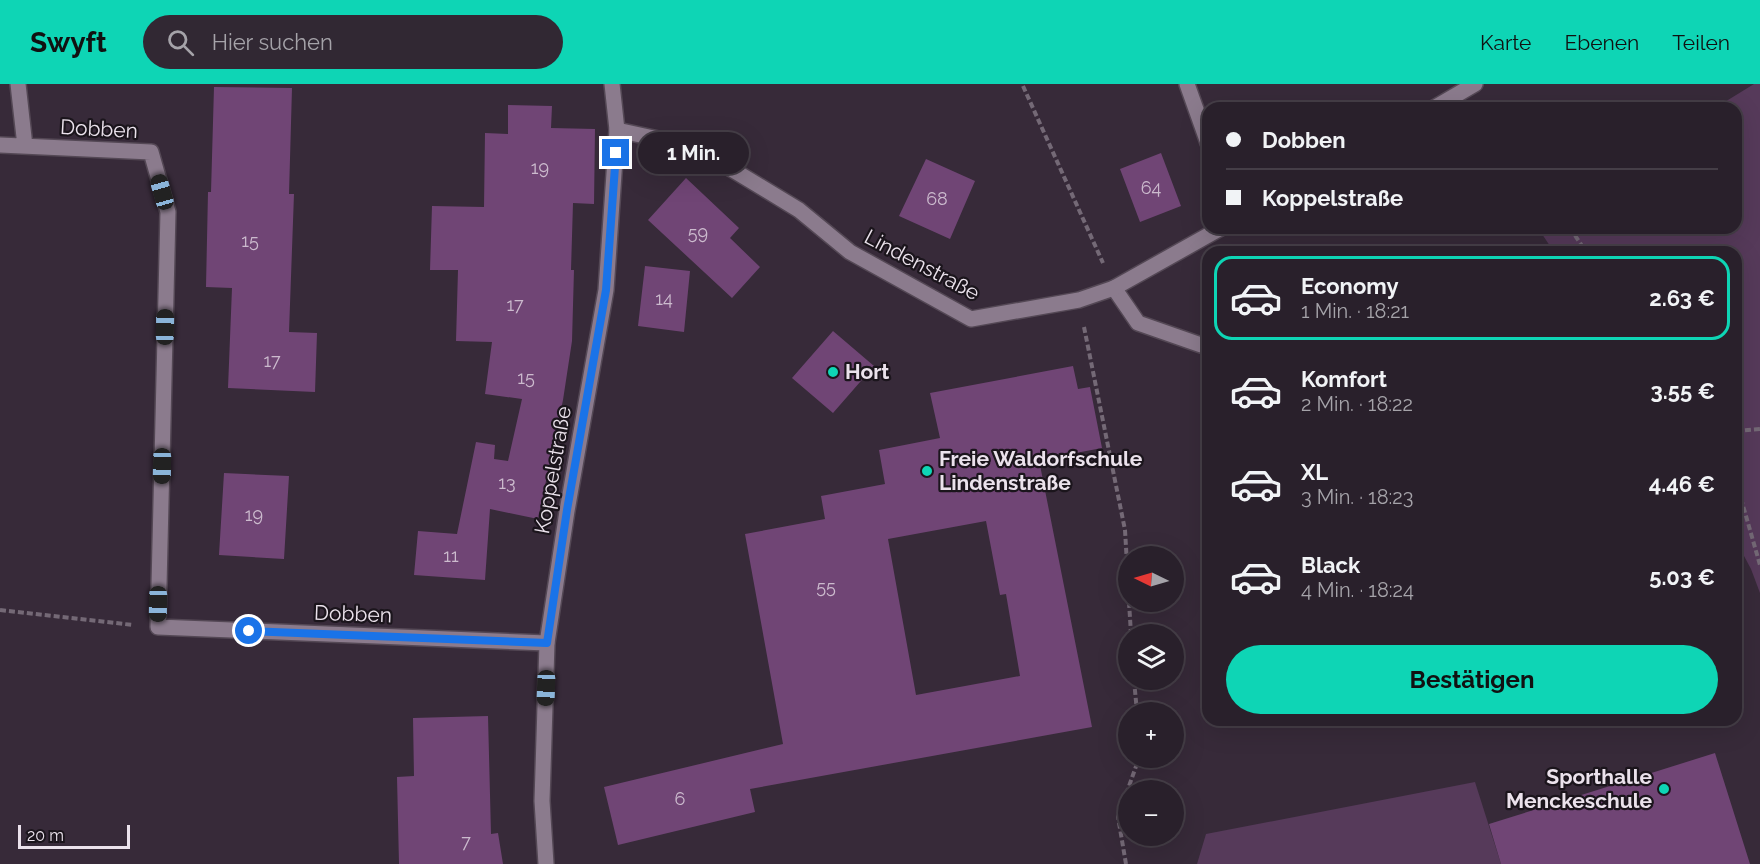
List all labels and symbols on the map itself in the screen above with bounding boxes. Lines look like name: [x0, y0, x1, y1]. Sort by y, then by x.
street label: Dobben: [59, 114, 139, 143]
callout: 1 Min.: [637, 132, 748, 174]
route end: [602, 139, 629, 166]
house number: 19: [531, 157, 549, 178]
car: [148, 172, 176, 212]
house number: 64: [1141, 177, 1162, 198]
house number: 68: [926, 188, 948, 209]
house number: 59: [688, 222, 708, 243]
street label: Lindenstraße: [860, 224, 984, 305]
house number: 15: [241, 230, 259, 251]
house number: 14: [655, 288, 673, 309]
house number: 17: [506, 294, 524, 315]
car: [156, 309, 174, 345]
house number: 17: [263, 350, 281, 371]
place label: Hort: [845, 359, 889, 384]
marker: Hort: [826, 365, 840, 379]
house number: 15: [517, 367, 535, 388]
street label: Koppelstraße: [529, 404, 576, 536]
place label: Freie Waldorfschule Lindenstraße: [939, 446, 1143, 495]
car: [153, 448, 171, 484]
marker: Freie Waldorfschule Lindenstraße: [920, 464, 934, 478]
house number: 13: [498, 472, 516, 493]
house number: 19: [245, 504, 263, 525]
house number: 11: [443, 545, 459, 566]
north arrow: [1118, 546, 1184, 612]
house number: 55: [816, 576, 836, 597]
car: [149, 586, 167, 622]
street label: Dobben: [314, 600, 392, 627]
route start: [235, 617, 262, 644]
car: [536, 670, 556, 706]
place label: Sporthalle Menckeschule: [1506, 764, 1652, 813]
marker: Sporthalle Menckeschule: [1657, 782, 1671, 796]
house number: 6: [675, 788, 686, 809]
scale bar: [18, 822, 130, 850]
house number: 7: [461, 831, 471, 852]

